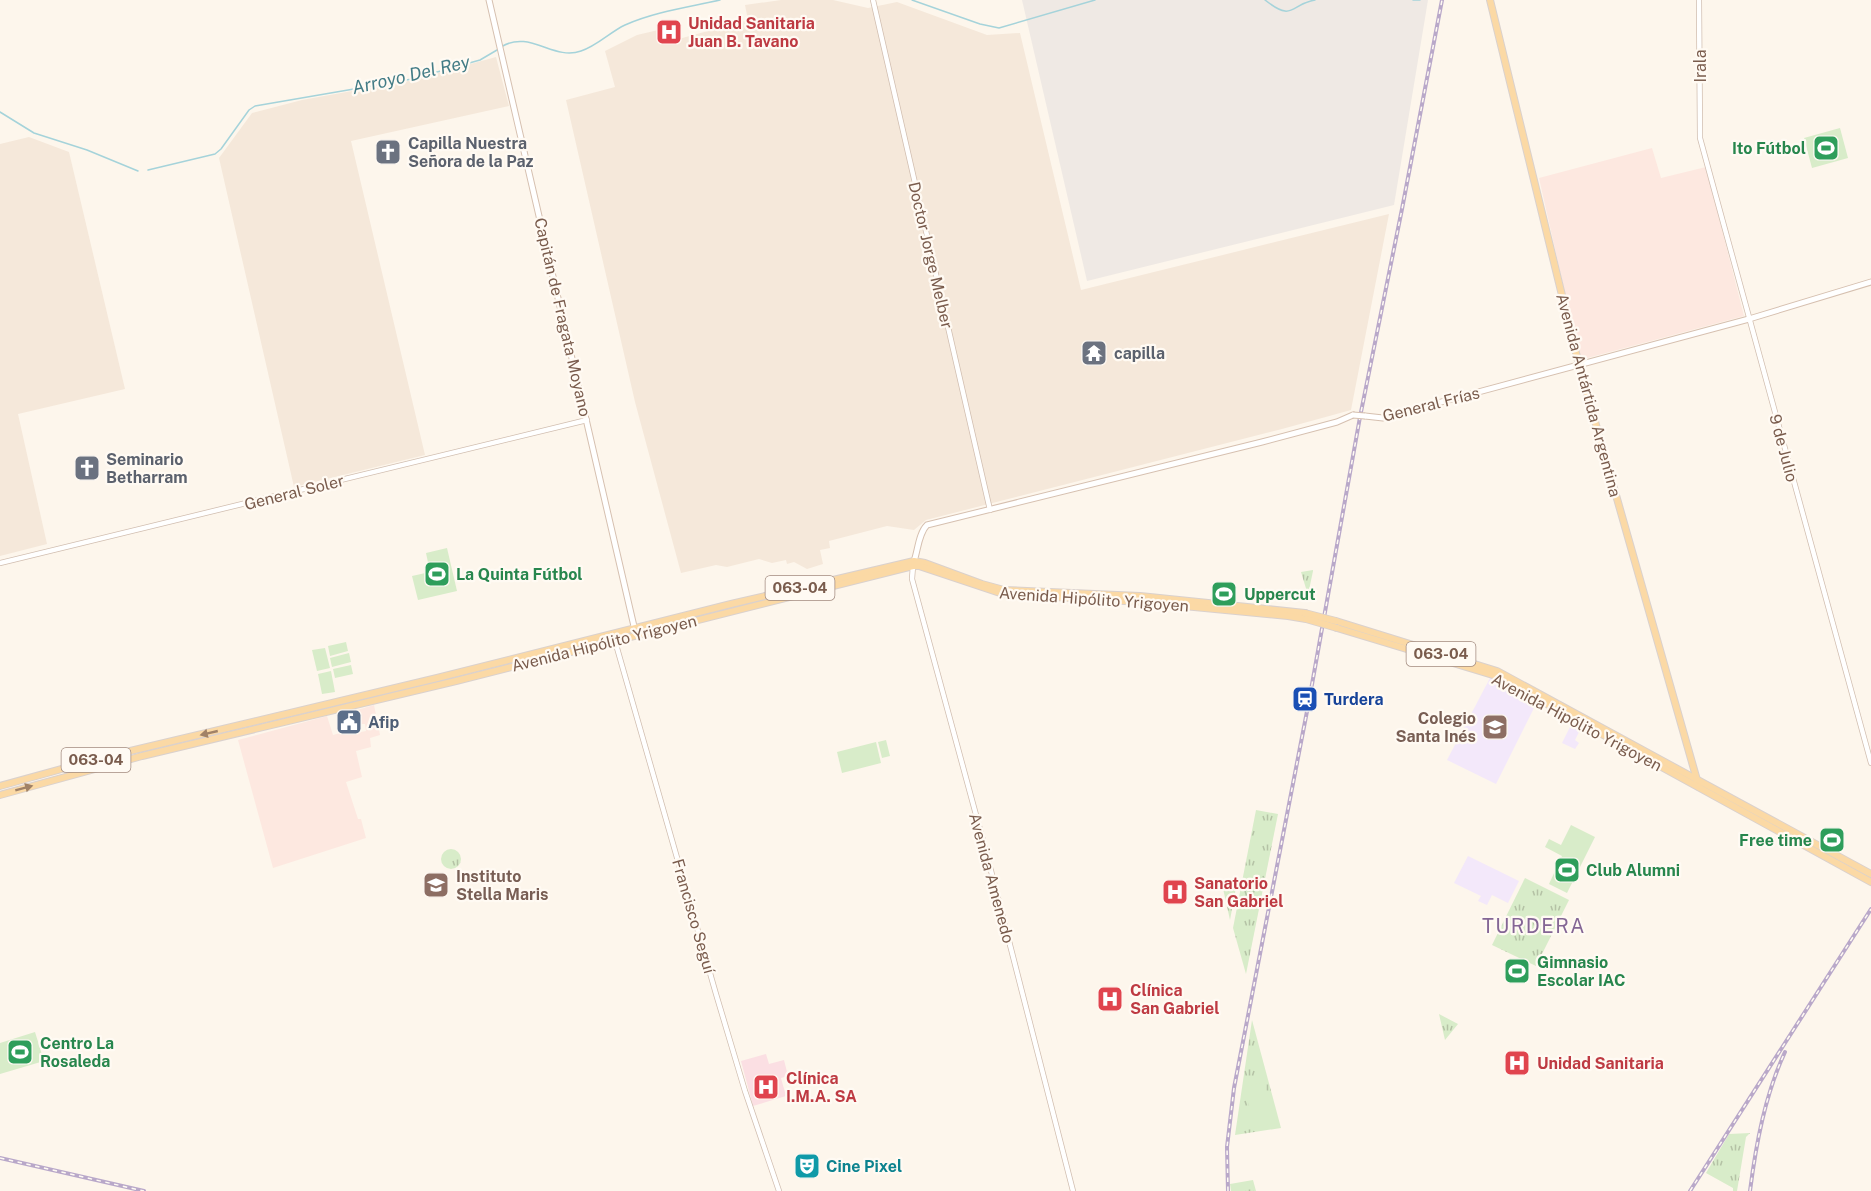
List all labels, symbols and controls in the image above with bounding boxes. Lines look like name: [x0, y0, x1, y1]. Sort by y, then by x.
place label: Unidad Sanitaria Juan B. Tavano: [688, 14, 815, 51]
hospital icon: Unidad Sanitaria Juan B. Tavano: [654, 17, 684, 47]
street label: Irala: [1691, 50, 1710, 82]
water label: Arroyo Del Rey: [350, 51, 473, 98]
sports icon: Ito Fútbol: [1811, 133, 1841, 163]
place label: Capilla Nuestra Señora de la Paz: [408, 134, 533, 171]
church icon: Capilla Nuestra Señora de la Paz: [373, 137, 403, 167]
place label: Ito Fútbol: [1732, 139, 1806, 158]
street label: Doctor Jorge Melber: [904, 180, 957, 330]
street label: Capitán de Fragata Moyano: [530, 216, 595, 418]
street label: Avenida Antártida Argentina: [1552, 291, 1625, 499]
temple icon: capilla: [1079, 338, 1109, 368]
place label: capilla: [1114, 344, 1165, 363]
street label: General Frías: [1381, 383, 1482, 426]
street label: 9 de Julio: [1765, 412, 1802, 484]
place label: Seminario Betharram: [106, 450, 188, 487]
church icon: Seminario Betharram: [72, 453, 102, 483]
street label: General Soler: [242, 471, 346, 514]
sports icon: La Quinta Fútbol: [422, 559, 452, 589]
place label: La Quinta Fútbol: [456, 565, 583, 584]
road number: 063-04: [766, 576, 834, 600]
sports icon: Uppercut: [1209, 579, 1239, 609]
street label: Avenida Hipólito Yrigoyen: [998, 583, 1190, 616]
place label: Uppercut: [1244, 585, 1316, 604]
street label: Avenida Hipólito Yrigoyen: [510, 611, 699, 676]
road number: 063-04: [1406, 642, 1476, 666]
street label: Avenida Hipólito Yrigoyen: [1488, 669, 1665, 775]
station icon: Turdera: [1290, 684, 1320, 714]
place label: Turdera: [1324, 690, 1383, 709]
public building icon: Afip: [334, 707, 364, 737]
place label: Colegio Santa Inés: [1395, 709, 1476, 746]
school or university icon: Colegio Santa Inés: [1480, 712, 1510, 742]
place label: Afip: [368, 713, 399, 732]
one-way arrow: [200, 728, 218, 738]
road number: 063-04: [62, 748, 130, 772]
one-way arrow: [14, 783, 33, 793]
street label: Avenida Amenedo: [965, 811, 1018, 945]
sports icon: Free time: [1817, 825, 1847, 855]
place label: Free time: [1739, 831, 1812, 850]
sports icon: Club Alumni: [1552, 855, 1582, 885]
street label: Francisco Seguí: [668, 857, 719, 977]
place label: Club Alumni: [1586, 861, 1680, 880]
place label: Instituto Stella Maris: [456, 867, 548, 904]
school or university icon: Instituto Stella Maris: [421, 870, 451, 900]
place label: Sanatorio San Gabriel: [1194, 874, 1283, 911]
hospital icon: Sanatorio San Gabriel: [1160, 877, 1190, 907]
district label: TURDERA: [1482, 914, 1586, 938]
place label: Gimnasio Escolar IAC: [1537, 953, 1625, 990]
sports icon: Gimnasio Escolar IAC: [1502, 956, 1532, 986]
place label: Clínica San Gabriel: [1130, 981, 1219, 1018]
hospital icon: Clínica San Gabriel: [1095, 984, 1125, 1014]
place label: Centro La Rosaleda: [40, 1034, 114, 1071]
sports icon: Centro La Rosaleda: [5, 1037, 35, 1067]
hospital icon: Unidad Sanitaria: [1502, 1048, 1532, 1078]
place label: Unidad Sanitaria: [1537, 1054, 1664, 1073]
place label: Clínica I.M.A. SA: [786, 1069, 857, 1106]
hospital icon: Clínica I.M.A. SA: [751, 1072, 781, 1102]
theatre icon: Cine Pixel: [792, 1151, 822, 1181]
place label: Cine Pixel: [826, 1157, 902, 1176]

